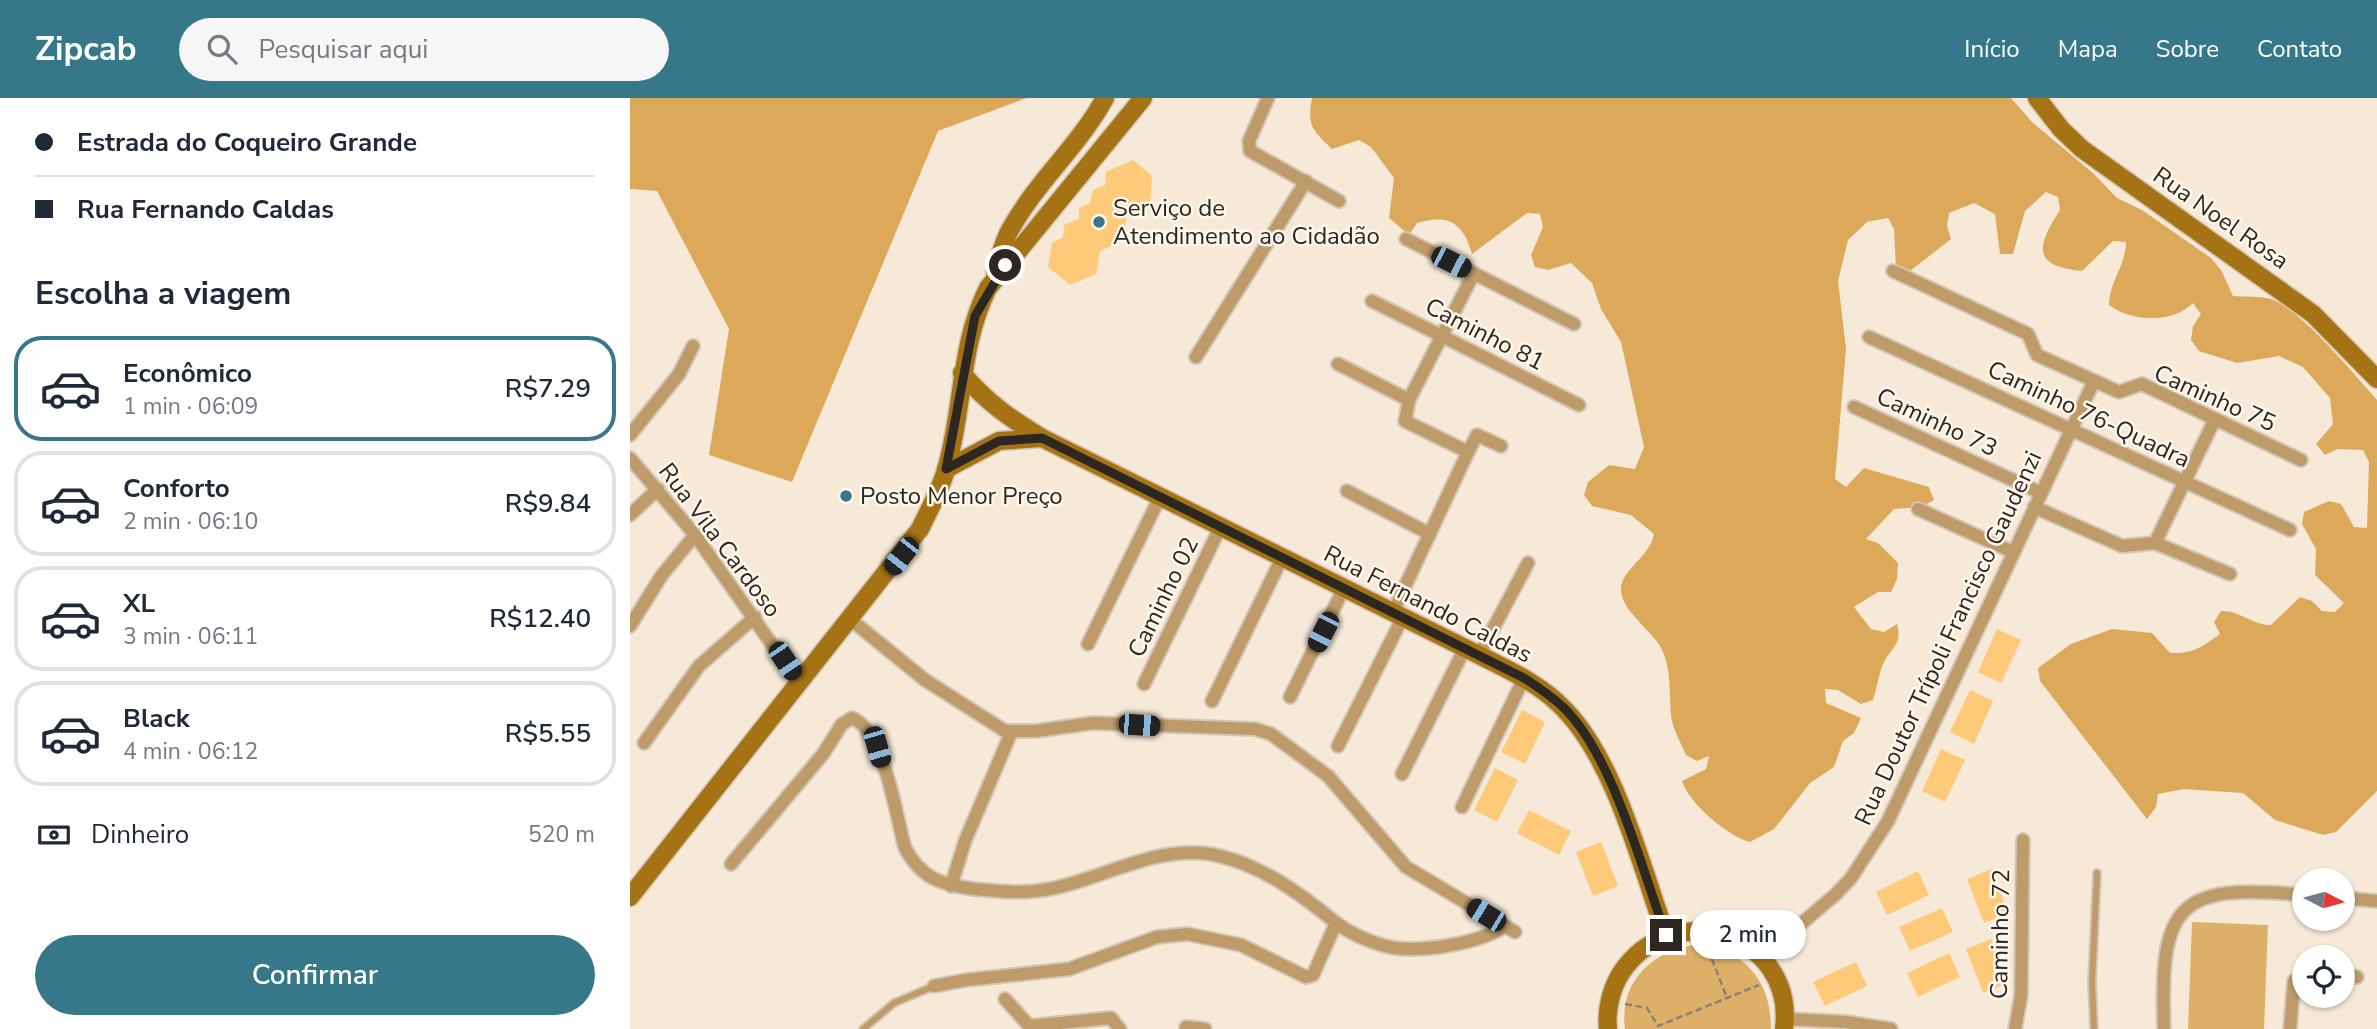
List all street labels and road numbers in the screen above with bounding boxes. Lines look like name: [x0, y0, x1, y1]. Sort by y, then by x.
street label: Rua Noel Rosa: [2147, 159, 2295, 277]
street label: Caminho 81: [1420, 290, 1550, 378]
street label: Caminho 76-Quadra: [1982, 353, 2196, 475]
street label: Caminho 75: [2149, 357, 2281, 439]
street label: Caminho 73: [1871, 380, 2003, 464]
street label: Rua Doutor Trípoli Francisco Gaudenzi: [1847, 446, 2049, 830]
street label: Rua Vila Cardoso: [651, 456, 789, 624]
street label: Caminho 02: [1120, 531, 1206, 663]
street label: Rua Fernando Caldas: [1318, 538, 1538, 670]
street label: Caminho 72: [1983, 869, 2017, 999]

